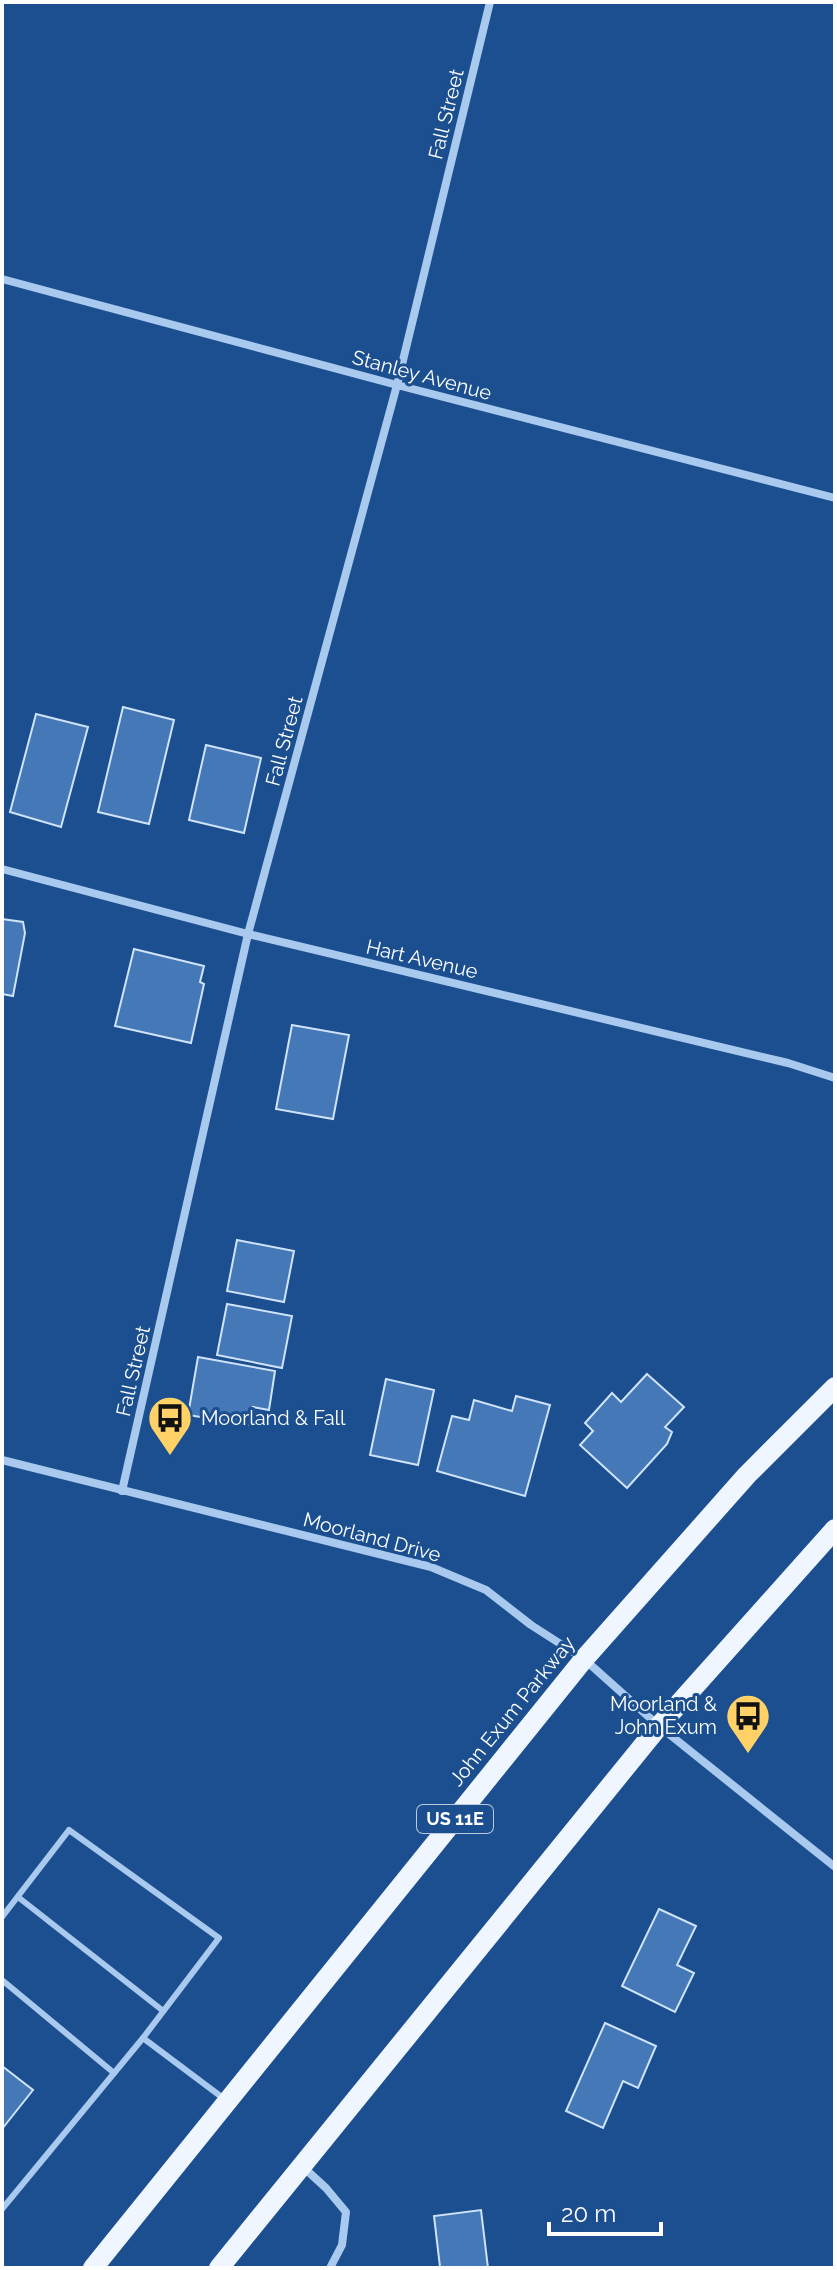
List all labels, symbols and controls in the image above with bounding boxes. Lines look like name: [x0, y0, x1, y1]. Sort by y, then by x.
street label: Fall Street: [423, 66, 469, 162]
street label: Stanley Avenue: [350, 345, 494, 405]
street label: Fall Street: [260, 693, 308, 789]
street label: Hart Avenue: [364, 934, 480, 984]
street label: Fall Street: [111, 1323, 155, 1419]
bus stop icon: Moorland & Fall: [146, 1394, 194, 1457]
place label: Moorland & Fall: [201, 1406, 346, 1430]
street label: Moorland Drive: [301, 1507, 444, 1567]
street label: John Exum Parkway: [444, 1631, 580, 1791]
place label: Moorland & John Exum: [610, 1692, 718, 1739]
bus stop icon: Moorland & John Exum: [724, 1692, 772, 1755]
road number: US 11E: [417, 1805, 493, 1833]
scale bar: [549, 2186, 661, 2236]
text: 20 m: [561, 2199, 616, 2228]

